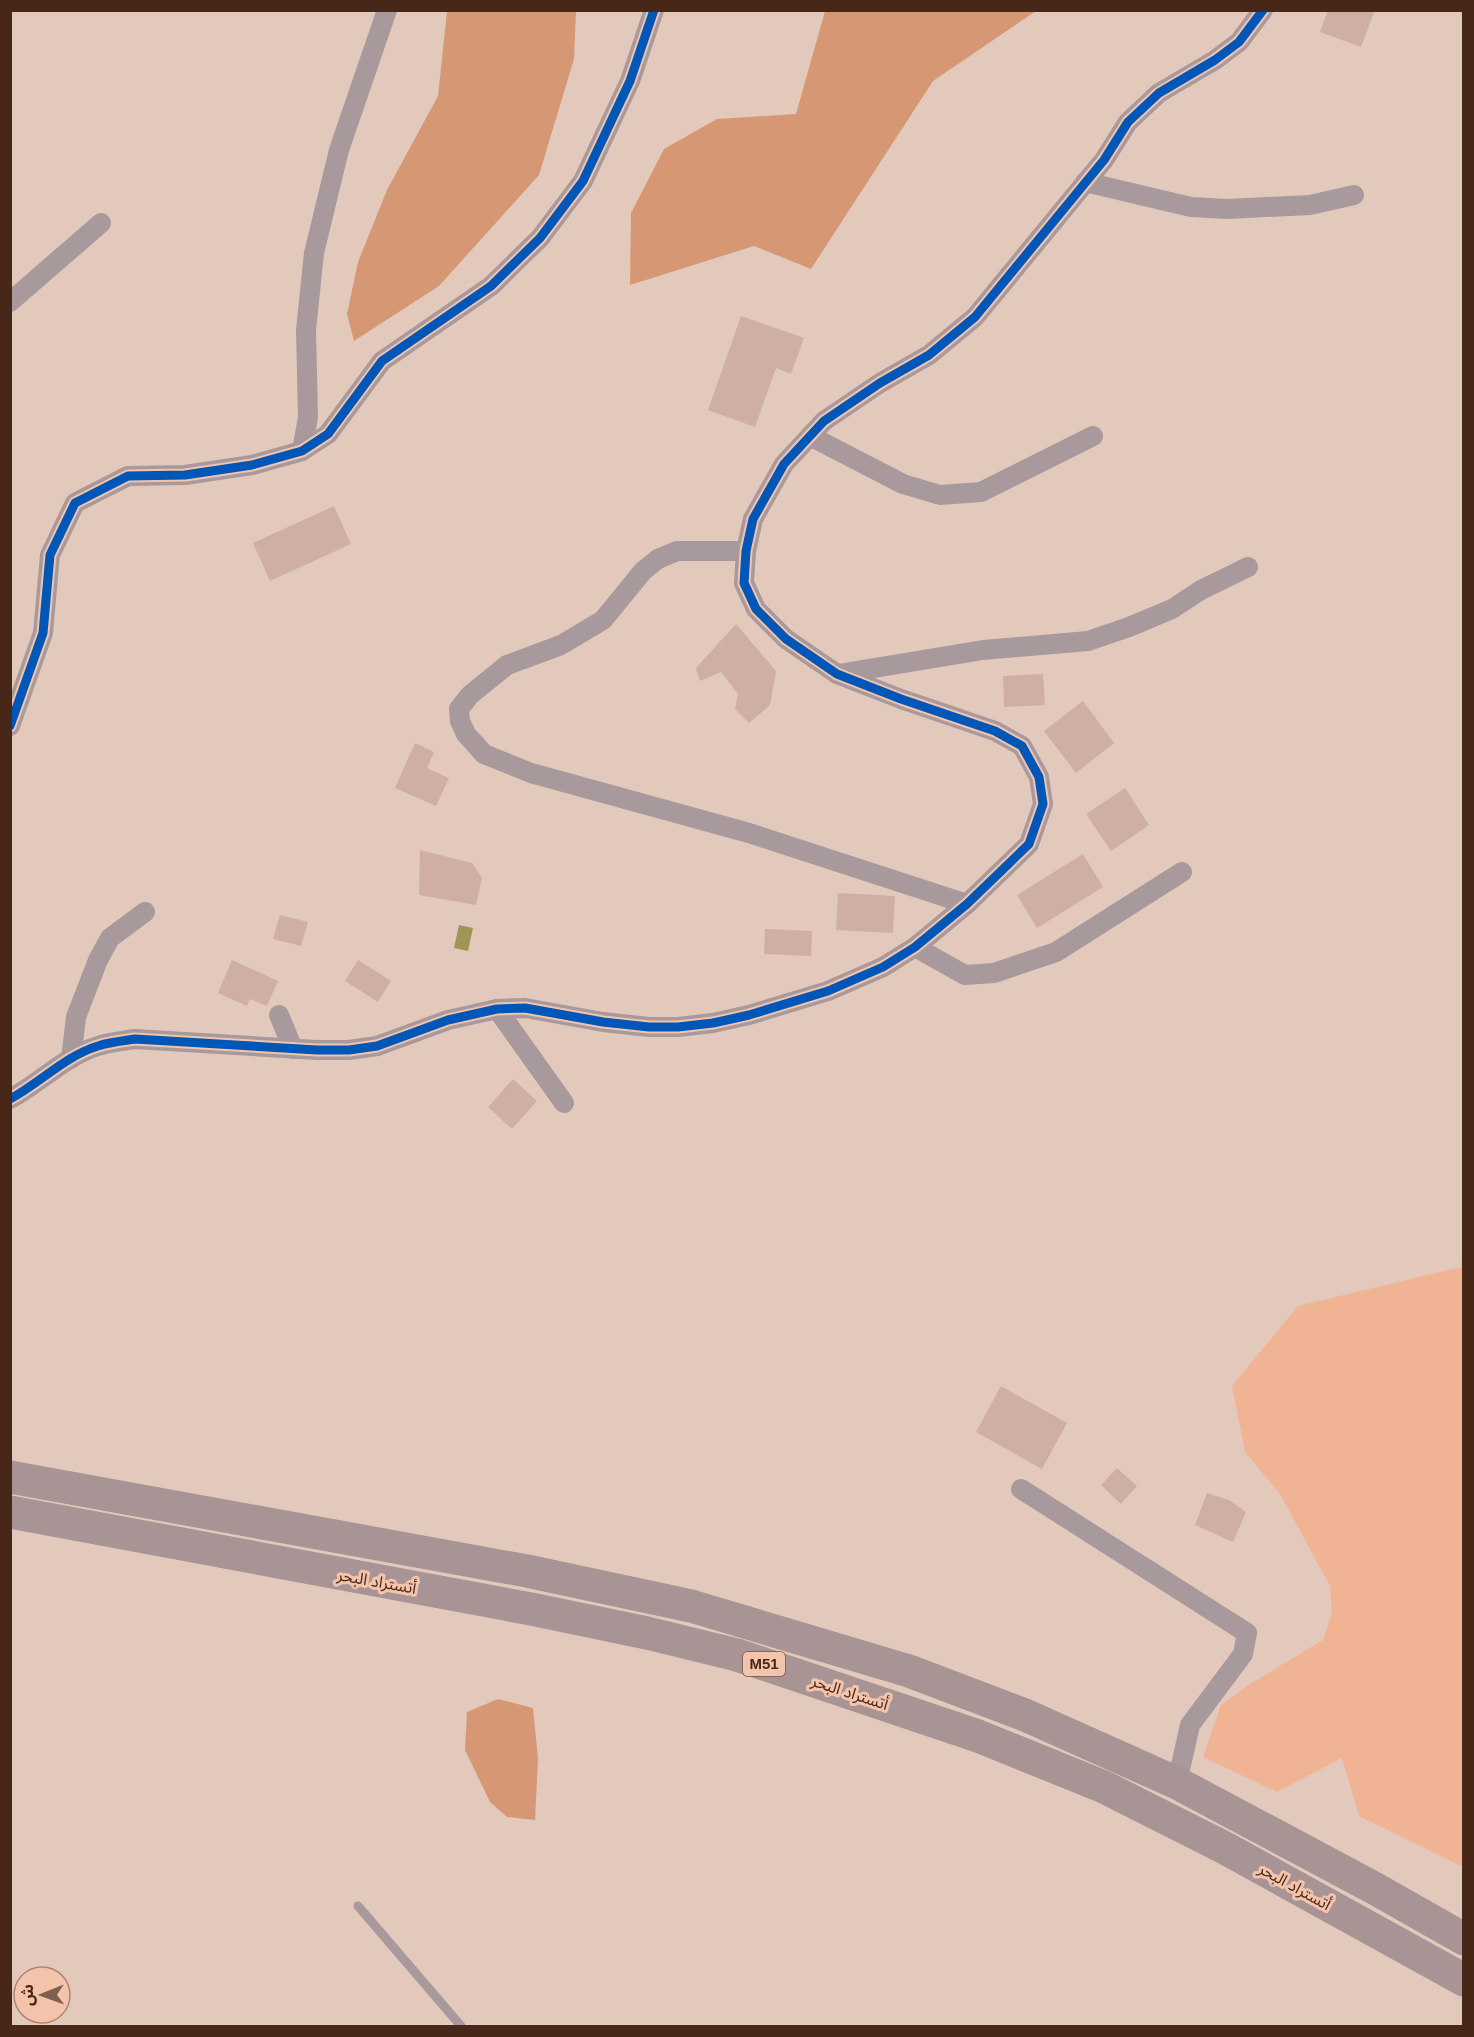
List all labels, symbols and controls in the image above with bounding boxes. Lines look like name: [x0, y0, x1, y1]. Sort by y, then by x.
street label: أتستراد البحر: [335, 1565, 418, 1598]
road number: M51: [743, 1652, 785, 1676]
street label: أتستراد البحر: [808, 1671, 891, 1714]
street label: أتستراد البحر: [1254, 1858, 1334, 1914]
north arrow: [12, 1965, 72, 2025]
text: ش: [19, 1984, 37, 2006]

